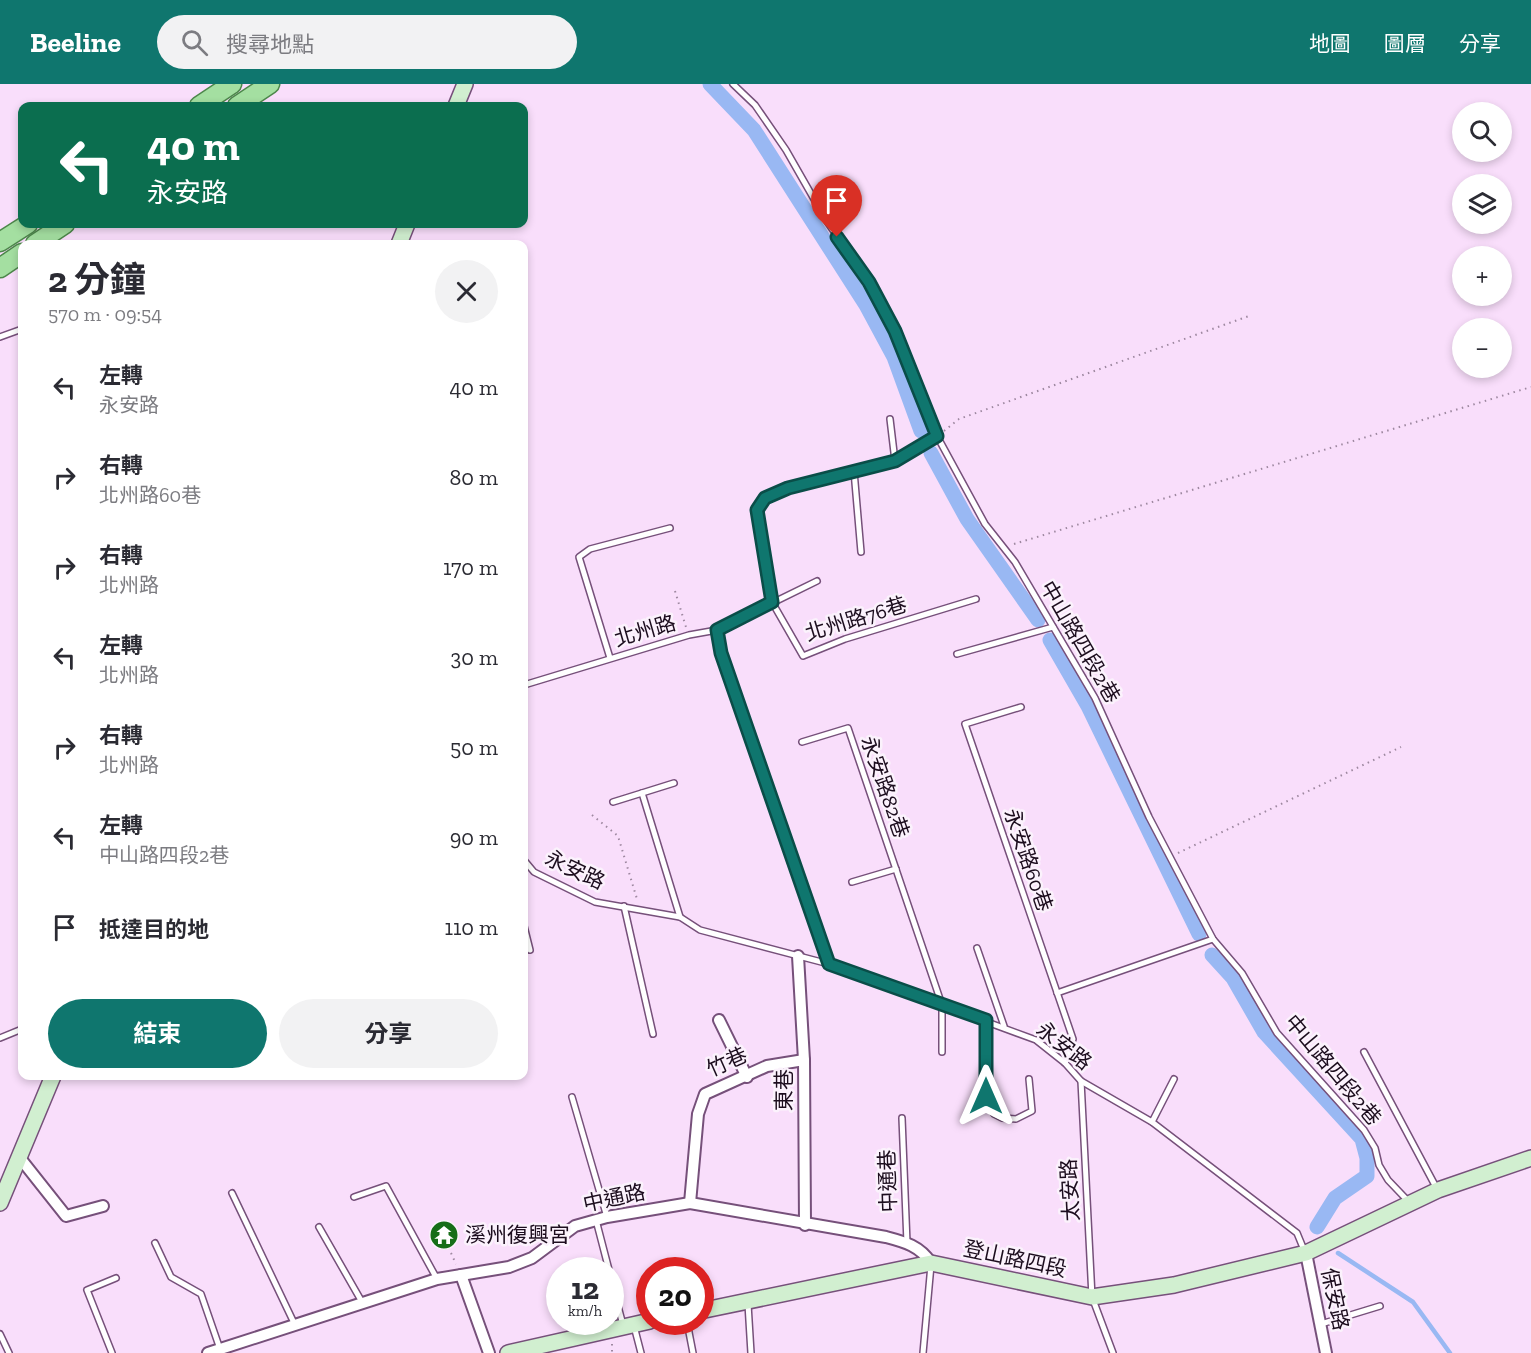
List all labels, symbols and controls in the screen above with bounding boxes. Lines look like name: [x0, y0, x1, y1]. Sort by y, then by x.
search box: [157, 15, 577, 69]
text: Beeline: [30, 26, 121, 59]
icon: search: [178, 26, 211, 59]
text: 搜尋地點: [226, 31, 314, 58]
text: 地圖: [1309, 31, 1351, 56]
text: 圖層: [1384, 31, 1426, 56]
text: 分享: [1459, 31, 1501, 56]
map controls: [1452, 102, 1512, 378]
button: search: [1452, 102, 1512, 162]
text: 40 m: [147, 120, 240, 171]
icon: left: [48, 126, 126, 204]
button: layers: [1452, 174, 1512, 234]
pin: [811, 175, 862, 237]
text: 永安路: [147, 177, 228, 209]
icon: arrive: [820, 184, 853, 217]
button: +: [1452, 246, 1512, 306]
text: 2 分鐘: [48, 258, 146, 301]
button: close: [435, 260, 498, 323]
text: 570 m · 09:54: [48, 302, 162, 326]
button: −: [1452, 318, 1512, 378]
text: 左轉: [99, 362, 143, 389]
icon: left: [48, 371, 81, 404]
text: 40 m: [449, 374, 498, 401]
text: 永安路: [99, 393, 159, 417]
text: 右轉: [99, 452, 143, 479]
icon: right: [48, 461, 81, 494]
text: 80 m: [450, 464, 498, 491]
text: 北州路60巷: [99, 483, 201, 507]
text: 右轉: [99, 542, 143, 569]
icon: right: [48, 551, 81, 584]
text: 170 m: [443, 554, 498, 581]
text: 北州路: [99, 573, 159, 597]
street label: 中山路四段2巷: [1035, 576, 1125, 707]
street label: 北州路76巷: [802, 591, 910, 646]
street label: 北州路: [611, 610, 679, 651]
text: 左轉: [99, 632, 143, 659]
icon: left: [48, 641, 81, 674]
text: 30 m: [451, 644, 498, 671]
text: 北州路: [99, 663, 159, 687]
text: 右轉: [99, 722, 143, 749]
icon: right: [48, 731, 81, 764]
street label: 永安路82巷: [856, 733, 915, 841]
text: 50 m: [450, 734, 498, 761]
text: 北州路: [99, 753, 159, 777]
street label: 永安路60巷: [999, 805, 1058, 915]
text: 左轉: [99, 812, 143, 839]
icon: left: [48, 821, 81, 854]
text: 90 m: [450, 824, 498, 851]
text: 中山路四段2巷: [99, 843, 229, 867]
street label: 永安路: [541, 845, 609, 894]
icon: arrive: [48, 911, 81, 944]
text: 110 m: [444, 914, 498, 941]
text: 抵達目的地: [99, 916, 209, 943]
button: 結束: [48, 999, 267, 1068]
button: 分享: [279, 999, 498, 1068]
street label: 中山路四段2巷: [1280, 1009, 1387, 1130]
street label: 永安路: [1032, 1016, 1097, 1075]
street label: 竹巷: [703, 1042, 751, 1082]
position arrow: [954, 1064, 1018, 1128]
street label: 東巷: [771, 1069, 796, 1111]
street label: 中通巷: [874, 1149, 901, 1213]
street label: 太安路: [1055, 1158, 1084, 1222]
street label: 中通路: [580, 1179, 647, 1216]
temple icon: 溪州復興宮: [428, 1219, 460, 1251]
place label: 溪州復興宮: [465, 1222, 570, 1247]
street label: 登山路四段: [961, 1235, 1069, 1282]
speed limit sign: 20: [636, 1257, 714, 1335]
street label: 保安路: [1317, 1265, 1354, 1332]
text: 12: [571, 1271, 599, 1307]
text: km/h: [568, 1302, 602, 1320]

